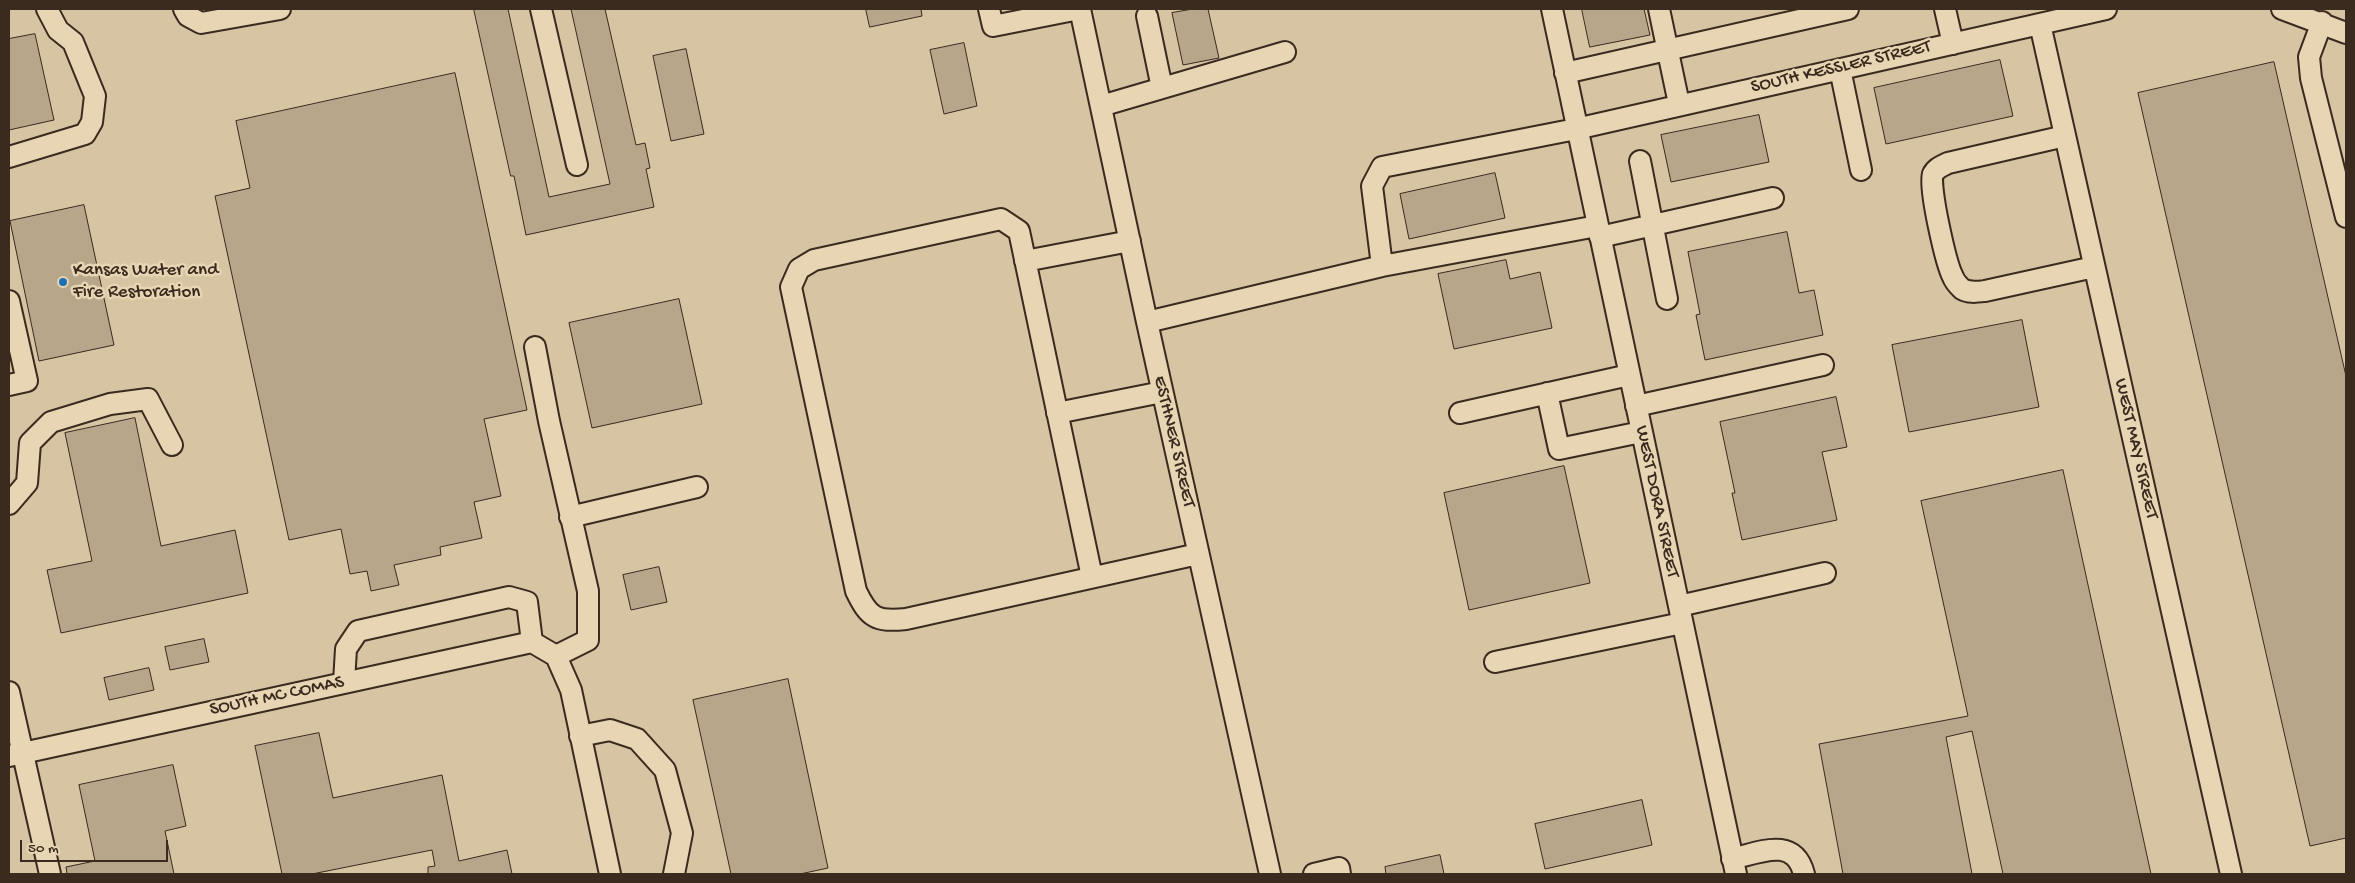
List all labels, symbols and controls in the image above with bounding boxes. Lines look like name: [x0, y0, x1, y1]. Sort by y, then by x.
street label: SOUTH KESSLER STREET: [1749, 36, 1933, 100]
place label: Kansas Water and Fire Restoration: [73, 260, 218, 304]
marker: Kansas Water and Fire Restoration: [57, 276, 69, 288]
street label: ESTHNER STREET: [1147, 374, 1199, 510]
street label: WEST MAY STREET: [2108, 377, 2162, 521]
street label: WEST DORA STREET: [1629, 424, 1683, 580]
street label: SOUTH MC COMAS: [208, 672, 346, 722]
scale bar: [22, 830, 170, 862]
text: 50 m: [28, 840, 59, 858]

